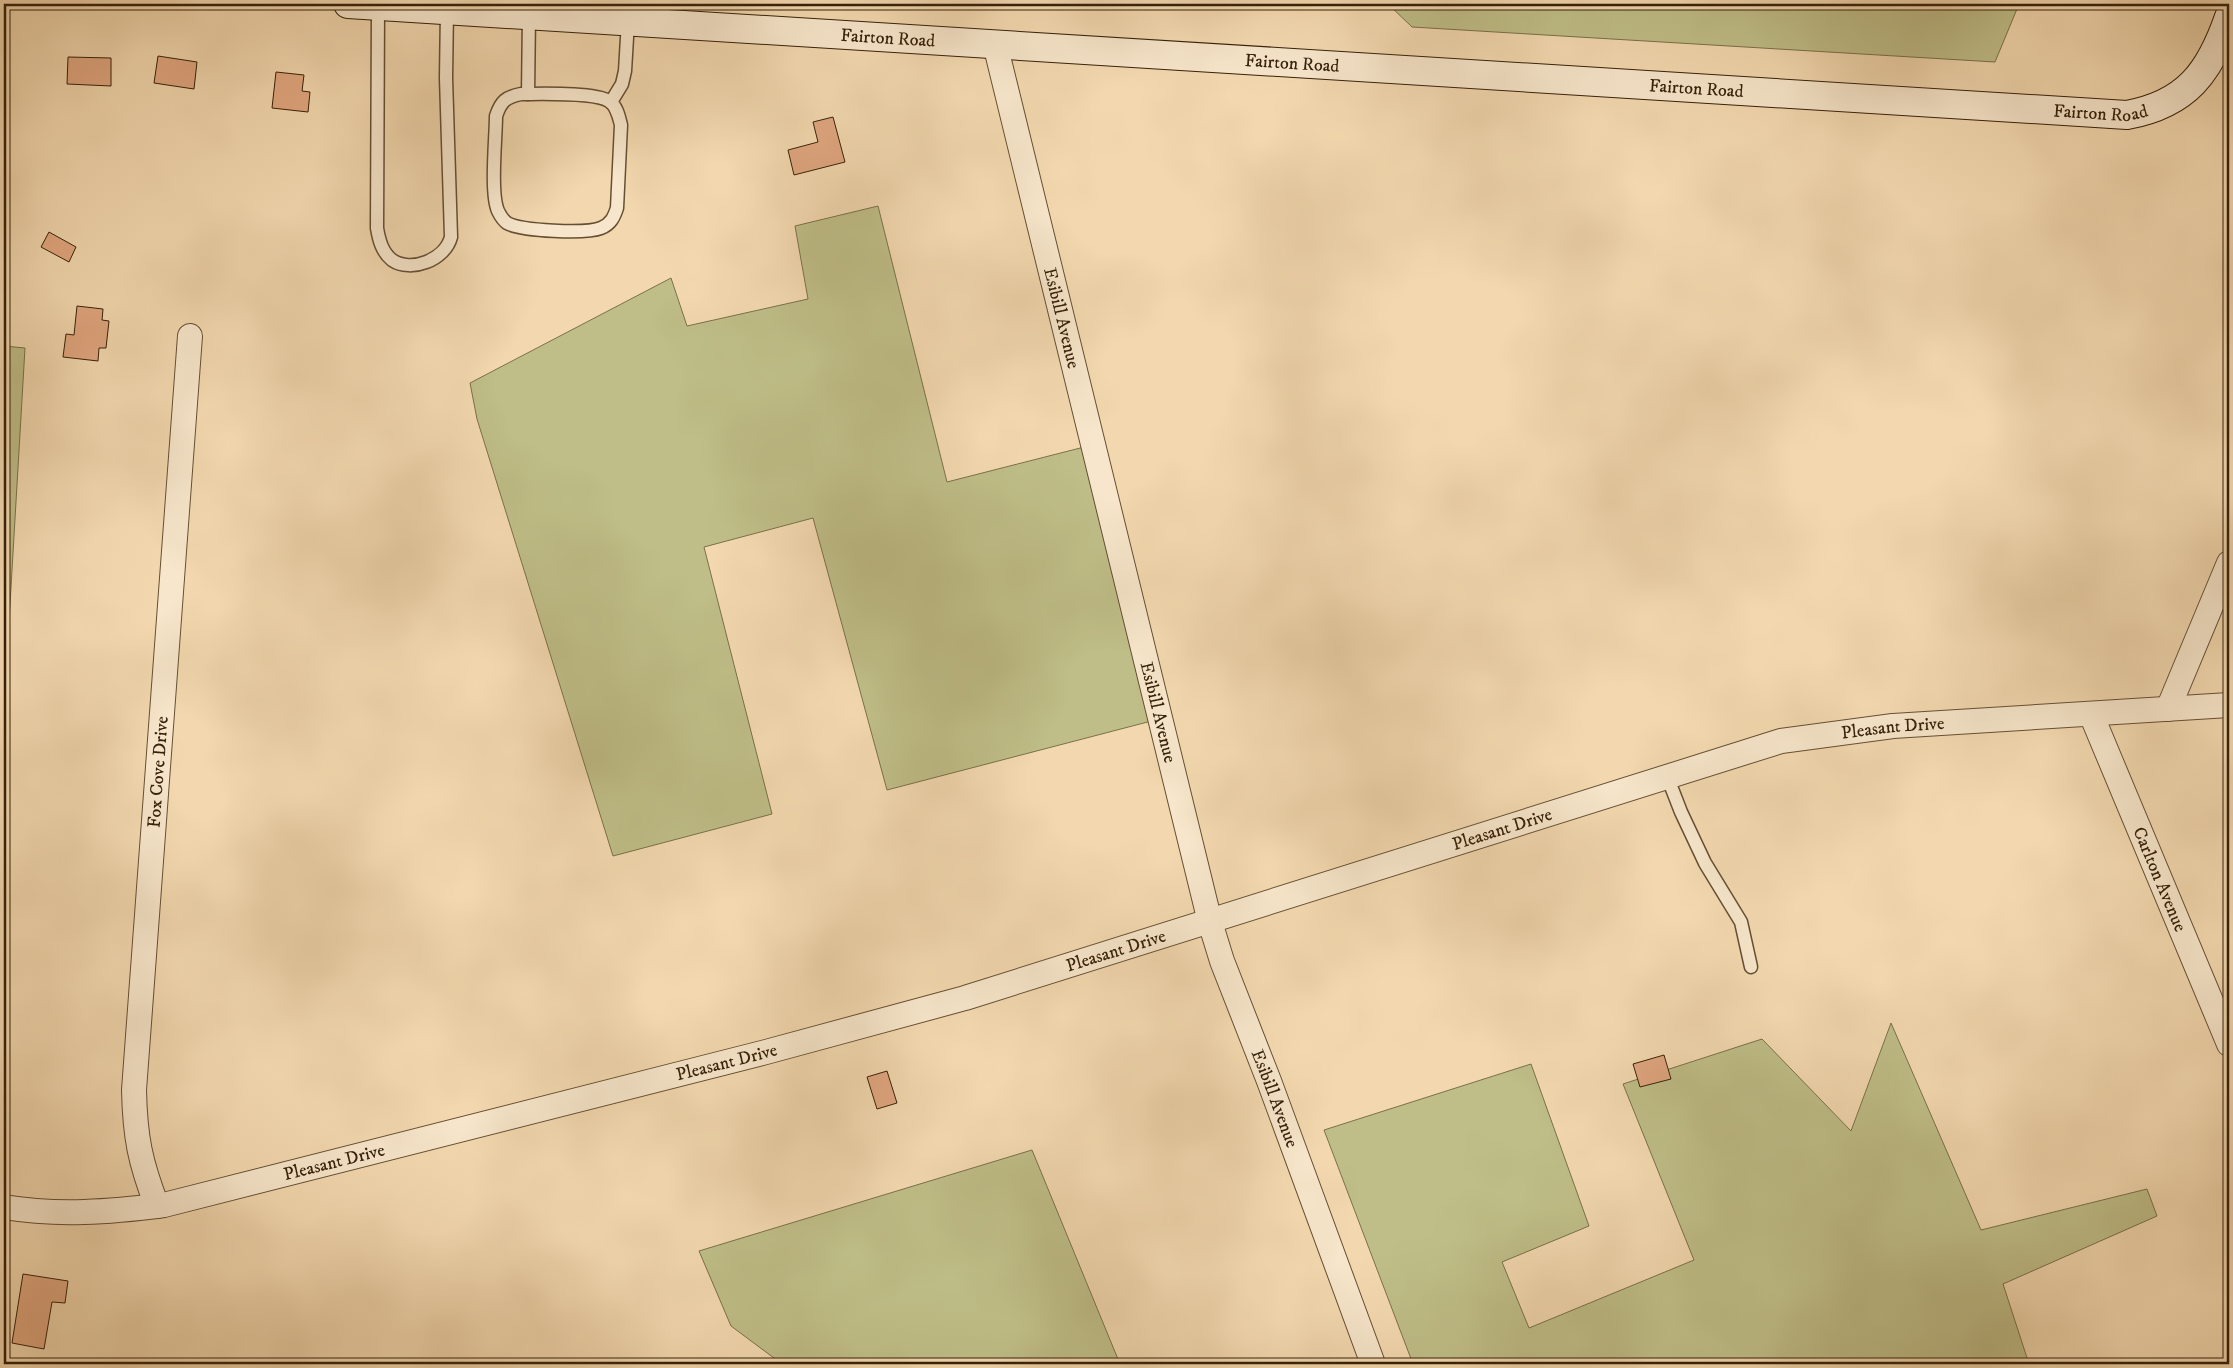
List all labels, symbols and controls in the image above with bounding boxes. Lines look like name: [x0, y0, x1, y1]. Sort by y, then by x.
street label: Fairton Road: [840, 25, 936, 53]
street label: Fairton Road: [1244, 50, 1340, 78]
street label: Fairton Road: [1648, 75, 1744, 103]
street label: Fairton Road: [2053, 100, 2151, 127]
street label: Esibill Avenue: [1038, 265, 1084, 371]
street label: Esibill Avenue: [1135, 660, 1181, 765]
street label: Pleasant Drive: [1840, 713, 1945, 745]
street label: Fox Cove Drive: [144, 715, 174, 829]
street label: Pleasant Drive: [1450, 804, 1555, 856]
street label: Carlton Avenue: [2128, 824, 2191, 935]
street label: Pleasant Drive: [1063, 925, 1169, 978]
street label: Pleasant Drive: [674, 1039, 780, 1086]
street label: Esibill Avenue: [1246, 1046, 1303, 1151]
street label: Pleasant Drive: [281, 1139, 387, 1186]

